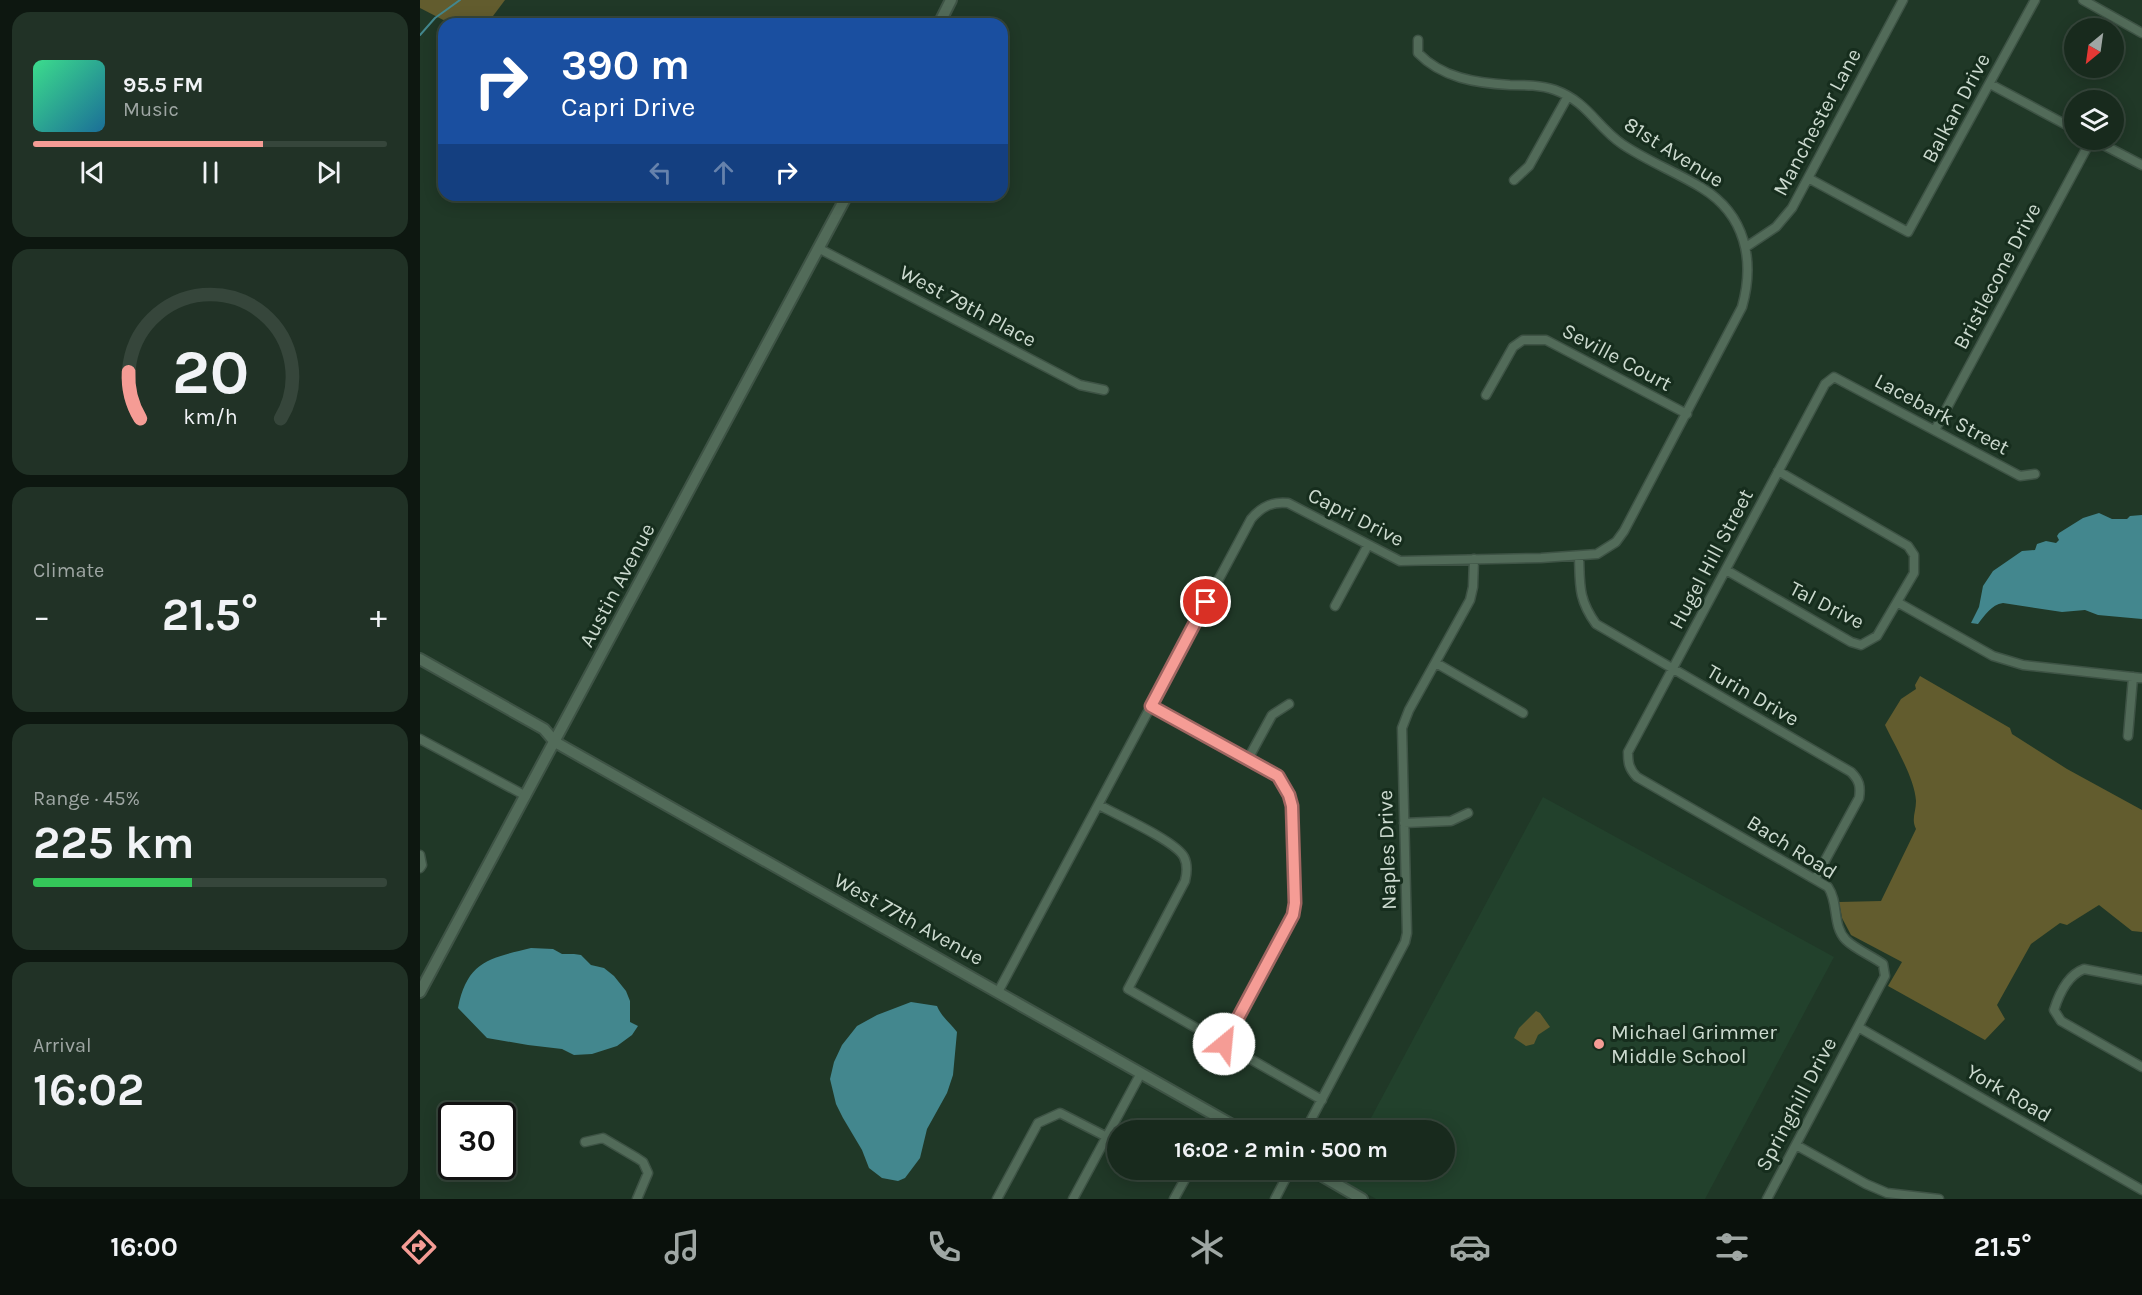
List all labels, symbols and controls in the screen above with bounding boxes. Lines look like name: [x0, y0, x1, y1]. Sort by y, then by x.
north arrow: [2064, 18, 2124, 78]
map controls: [2064, 18, 2124, 150]
text: 390 m: [561, 40, 690, 90]
icon: right: [462, 42, 540, 120]
street label: Manchester Lane: [1768, 44, 1866, 200]
street label: Balkan Drive: [1917, 49, 1995, 167]
text: 95.5 FM: [123, 72, 204, 98]
button: layers: [2064, 90, 2124, 150]
text: Capri Drive: [561, 91, 695, 123]
text: Music: [123, 98, 179, 121]
street label: 81st Avenue: [1620, 112, 1728, 192]
icon: previous: [76, 156, 109, 189]
icon: pause: [194, 156, 227, 189]
icon: next: [312, 156, 345, 189]
icon: left: [644, 156, 677, 189]
icon: ahead: [707, 156, 740, 189]
icon: right: [770, 156, 803, 189]
street label: Bristlecone Drive: [1948, 199, 2046, 353]
street label: West 79th Place: [896, 260, 1040, 352]
street label: Seville Court: [1558, 318, 1676, 396]
text: 20: [171, 336, 249, 409]
street label: Lacebark Street: [1871, 368, 2014, 460]
text: km/h: [183, 405, 237, 430]
street label: Capri Drive: [1304, 483, 1408, 551]
street label: Hugel Hill Street: [1664, 485, 1758, 633]
street label: Austin Avenue: [574, 519, 660, 651]
text: Climate: [33, 559, 104, 582]
pin: [1180, 576, 1231, 627]
street label: Tal Drive: [1786, 576, 1868, 634]
icon: arrive: [1189, 585, 1222, 618]
text: 21.5°: [162, 589, 258, 641]
text: −: [33, 597, 50, 635]
text: +: [370, 597, 387, 635]
street label: Turin Drive: [1703, 659, 1803, 731]
text: Range · 45%: [33, 787, 140, 810]
street label: Naples Drive: [1373, 790, 1401, 910]
street label: Bach Road: [1743, 810, 1841, 884]
text: 225 km: [33, 817, 194, 869]
street label: West 77th Avenue: [830, 868, 988, 970]
position arrow: [1192, 1012, 1256, 1076]
place label: Michael Grimmer Middle School: [1611, 1020, 1777, 1068]
street label: Springhill Drive: [1751, 1033, 1841, 1175]
text: Arrival: [33, 1034, 92, 1057]
marker: Michael Grimmer Middle School: [1592, 1037, 1606, 1051]
street label: York Road: [1962, 1059, 2056, 1127]
text: 16:02: [33, 1064, 144, 1116]
speed limit sign: 30: [438, 1102, 516, 1180]
text: 16:02 · 2 min · 500 m: [1174, 1137, 1388, 1163]
icon: directions: [398, 1226, 440, 1268]
icon: music: [661, 1226, 703, 1268]
icon: phone: [923, 1226, 965, 1268]
icon: climate: [1186, 1226, 1228, 1268]
icon: car: [1449, 1226, 1491, 1268]
icon: filters: [1711, 1226, 1753, 1268]
text: 16:00: [110, 1231, 178, 1263]
text: 21.5°: [1974, 1231, 2032, 1263]

